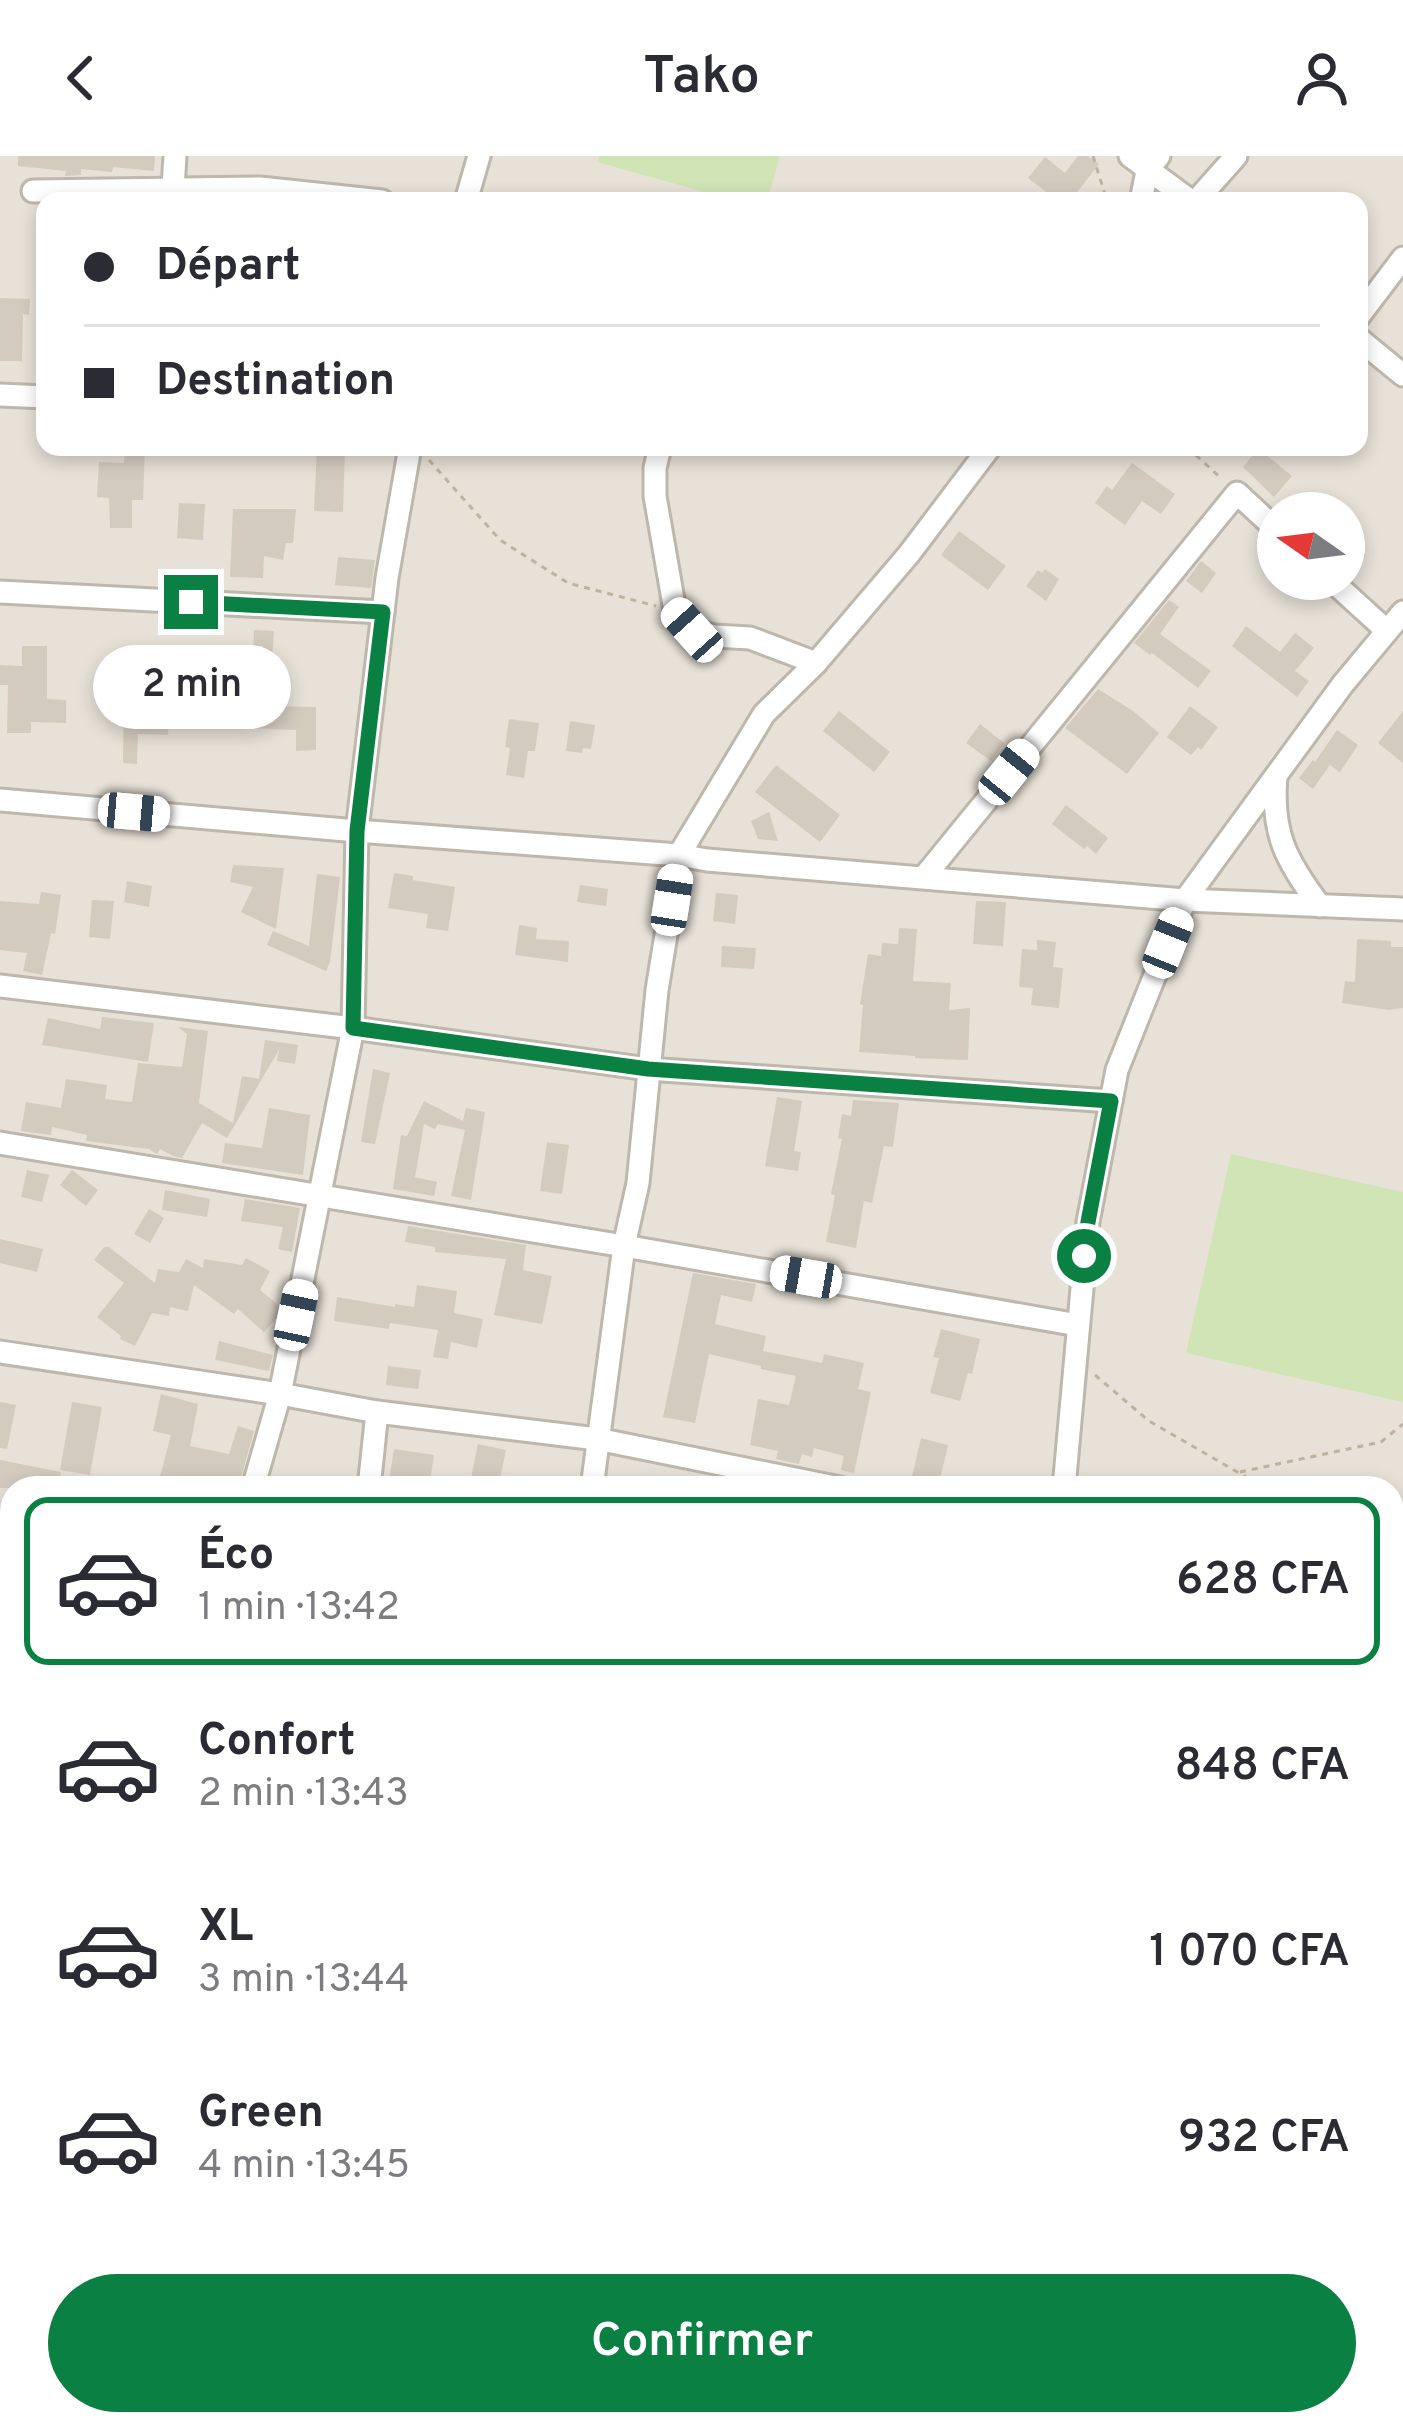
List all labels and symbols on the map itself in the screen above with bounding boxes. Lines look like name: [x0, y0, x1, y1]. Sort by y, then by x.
north arrow: [1257, 492, 1365, 600]
route end: [164, 575, 218, 629]
car: [655, 591, 729, 669]
callout: 2 min: [92, 644, 290, 728]
car: [972, 733, 1046, 811]
car: [97, 791, 171, 833]
car: [649, 862, 695, 938]
car: [1138, 903, 1198, 983]
route start: [1057, 1229, 1111, 1283]
car: [767, 1253, 845, 1301]
car: [271, 1276, 321, 1354]

